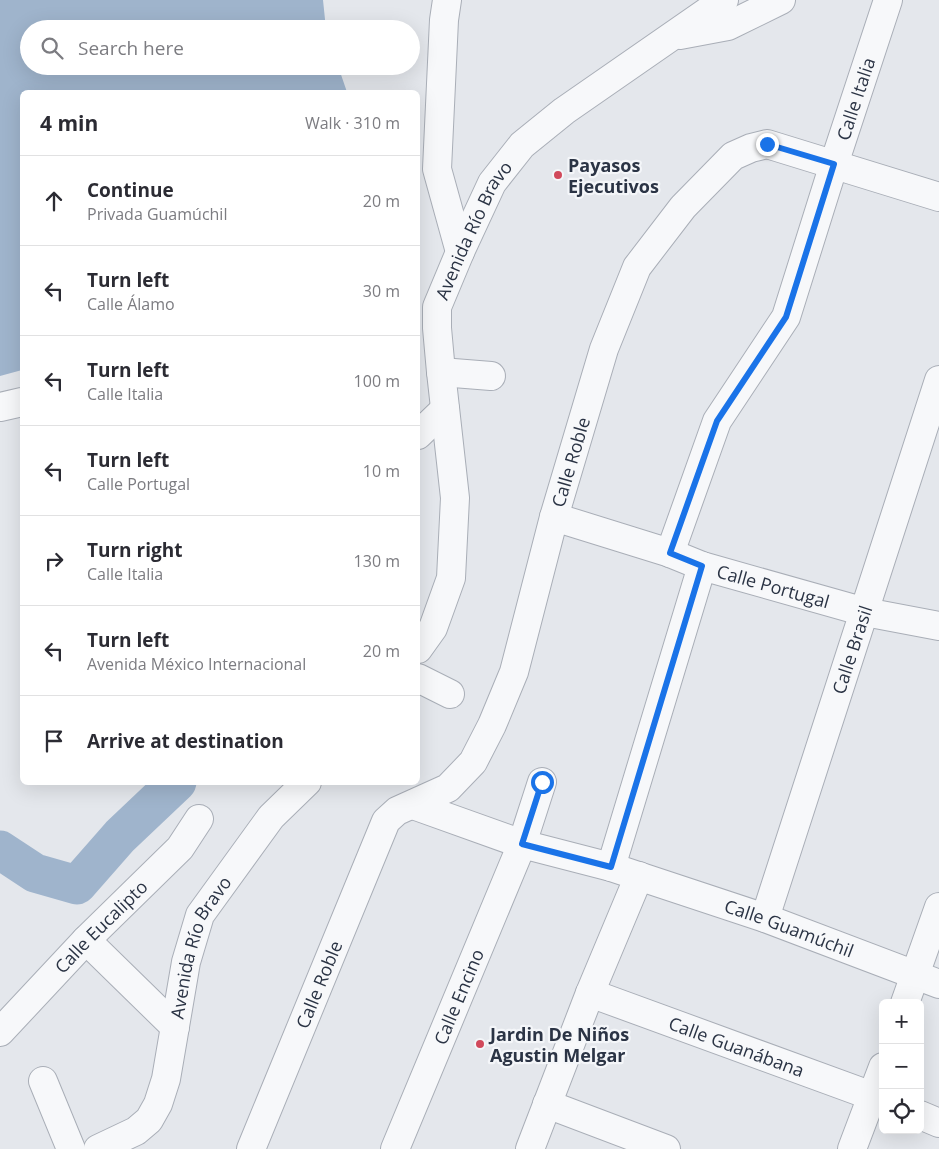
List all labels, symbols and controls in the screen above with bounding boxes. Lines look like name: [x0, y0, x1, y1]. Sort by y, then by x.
search box: [20, 20, 420, 75]
icon: search: [38, 34, 66, 62]
text: Search here: [78, 35, 184, 61]
street label: Calle Italia: [831, 54, 880, 143]
text: 4 min: [40, 109, 98, 137]
text: Walk · 310 m: [305, 112, 400, 134]
route end: [756, 133, 779, 156]
place label: Payasos Ejecutivos: [568, 153, 659, 198]
street label: Avenida Río Bravo: [429, 156, 517, 303]
marker: Payasos Ejecutivos: [552, 169, 564, 181]
text: Continue: [87, 177, 174, 203]
icon: ahead: [40, 187, 68, 215]
text: 20 m: [363, 190, 400, 212]
text: Privada Guamúchil: [87, 203, 227, 225]
text: Turn left: [87, 267, 169, 293]
icon: left: [40, 277, 68, 305]
text: 30 m: [363, 280, 400, 302]
text: Calle Álamo: [87, 293, 175, 315]
text: Turn left: [87, 357, 169, 383]
icon: left: [40, 367, 68, 395]
text: 100 m: [354, 370, 400, 392]
text: Calle Italia: [87, 383, 163, 405]
street label: Calle Roble: [546, 414, 595, 510]
text: Turn left: [87, 447, 169, 473]
icon: left: [40, 457, 68, 485]
text: 10 m: [363, 460, 400, 482]
text: Calle Portugal: [87, 473, 190, 495]
text: Turn right: [87, 537, 182, 563]
icon: right: [40, 547, 68, 575]
text: 130 m: [354, 550, 400, 572]
street label: Calle Portugal: [714, 559, 832, 613]
text: Calle Italia: [87, 563, 163, 585]
street label: Calle Brasil: [826, 602, 877, 697]
text: Turn left: [87, 627, 169, 653]
icon: left: [40, 637, 68, 665]
text: 20 m: [363, 640, 400, 662]
text: Avenida México Internacional: [87, 653, 306, 675]
icon: arrive: [40, 727, 68, 755]
text: Arrive at destination: [87, 728, 284, 754]
route start: [531, 771, 554, 794]
street label: Avenida Río Bravo: [165, 871, 236, 1020]
street label: Calle Eucalipto: [49, 875, 152, 978]
street label: Calle Guamúchil: [721, 893, 857, 963]
street label: Calle Roble: [290, 937, 348, 1032]
street label: Calle Encino: [428, 945, 489, 1048]
map controls: [879, 999, 924, 1134]
button: +: [879, 999, 924, 1044]
street label: Calle Guanábana: [665, 1011, 808, 1082]
place label: Jardin De Niños Agustin Melgar: [488, 1022, 629, 1067]
marker: Jardin De Niños Agustin Melgar: [474, 1038, 486, 1050]
button: −: [879, 1044, 924, 1089]
button: locate: [879, 1089, 924, 1134]

